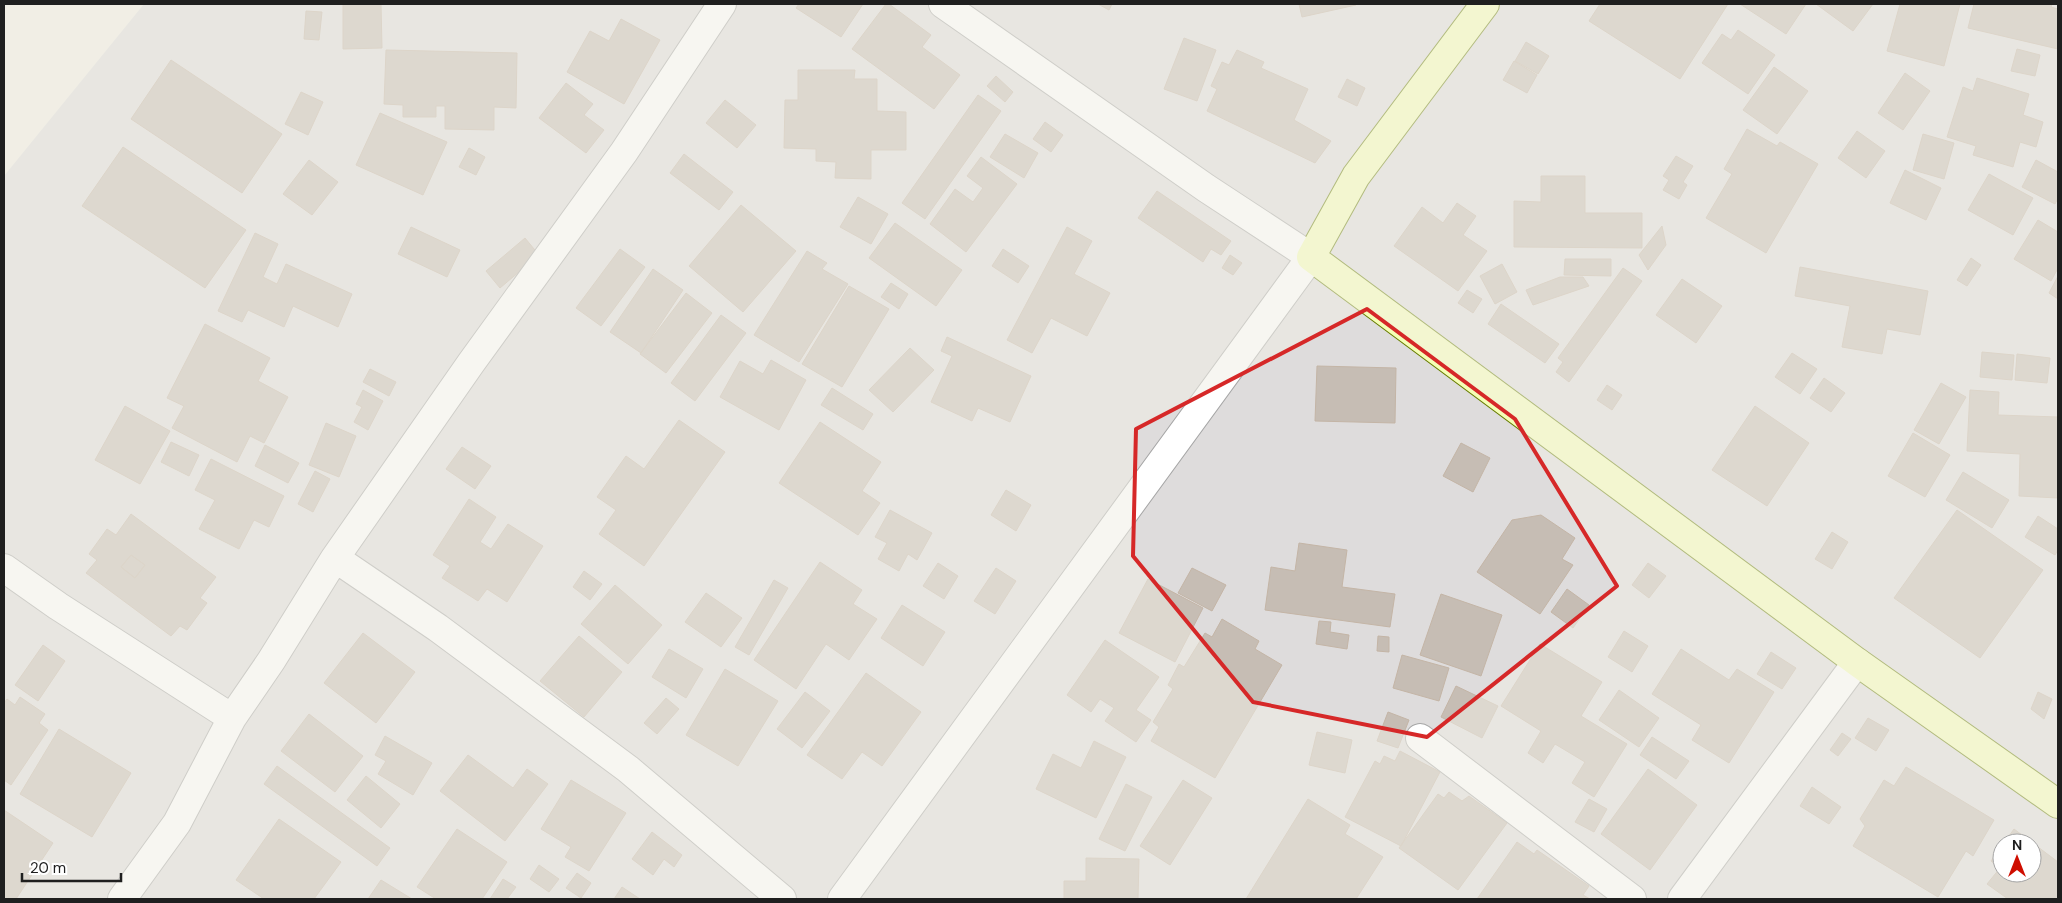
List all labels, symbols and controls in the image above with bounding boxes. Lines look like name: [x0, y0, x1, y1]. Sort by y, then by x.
north arrow: [1992, 833, 2042, 883]
text: N: [2012, 836, 2022, 854]
scale bar: [22, 850, 121, 882]
text: 20 m: [30, 858, 66, 878]

